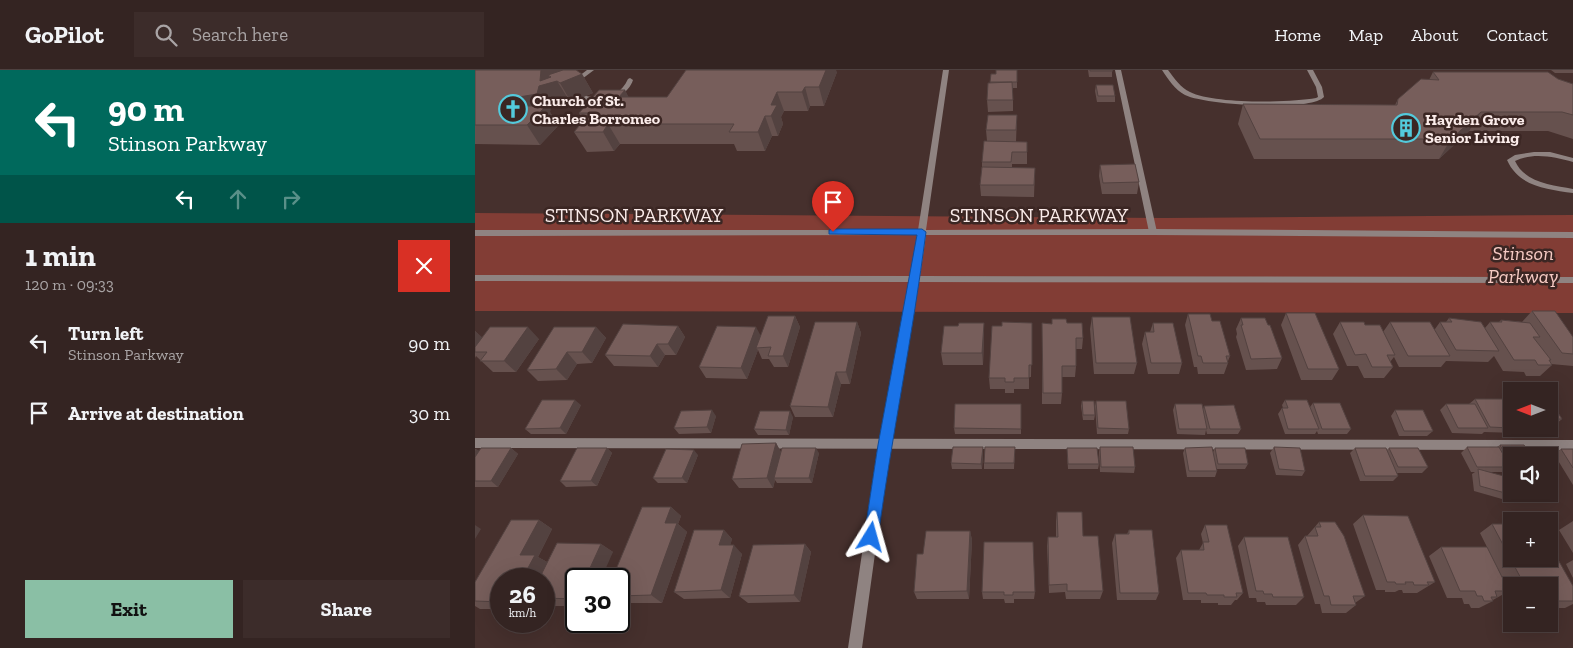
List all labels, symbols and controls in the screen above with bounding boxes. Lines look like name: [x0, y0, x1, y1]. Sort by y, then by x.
search box: [134, 12, 484, 57]
text: GoPilot: [25, 20, 104, 49]
icon: search: [152, 21, 180, 49]
text: Search here: [192, 23, 288, 46]
text: Home: [1274, 24, 1321, 46]
text: Map: [1349, 24, 1383, 46]
text: About: [1411, 24, 1458, 46]
text: Contact: [1486, 24, 1548, 46]
text: 90 m: [108, 88, 184, 130]
icon: left: [25, 90, 90, 155]
place label: Church of St. Charles Borromeo: [532, 91, 661, 128]
church icon: Church of St. Charles Borromeo: [498, 94, 528, 124]
place label: Hayden Grove Senior Living: [1425, 110, 1525, 147]
building icon: Hayden Grove Senior Living: [1391, 113, 1421, 143]
text: Stinson Parkway: [108, 130, 267, 157]
pin: [812, 181, 854, 232]
icon: left: [171, 185, 199, 213]
icon: ahead: [224, 185, 252, 213]
icon: right: [277, 185, 305, 213]
icon: arrive: [819, 188, 847, 216]
street label: STINSON PARKWAY: [545, 203, 724, 227]
street label: STINSON PARKWAY: [950, 203, 1129, 227]
text: 1 min: [25, 238, 96, 274]
button: close: [398, 240, 450, 292]
park label: Stinson Parkway: [1488, 241, 1558, 288]
text: 120 m · 09:33: [25, 275, 114, 294]
text: Turn left: [68, 322, 143, 345]
icon: left: [25, 329, 53, 357]
text: 90 m: [408, 332, 450, 355]
text: Stinson Parkway: [68, 345, 184, 364]
north arrow: [1503, 382, 1557, 438]
map controls: [1503, 382, 1558, 632]
icon: arrive: [25, 399, 53, 427]
text: Arrive at destination: [68, 402, 244, 425]
text: 30 m: [409, 402, 450, 425]
button: sound: [1503, 447, 1558, 502]
position arrow: [844, 510, 896, 562]
button: +: [1503, 512, 1558, 567]
speed limit sign: 30: [565, 568, 630, 633]
button: −: [1503, 577, 1558, 632]
text: 26: [509, 579, 536, 609]
button: Exit: [25, 580, 233, 638]
button: Share: [243, 580, 450, 638]
text: km/h: [509, 606, 536, 620]

